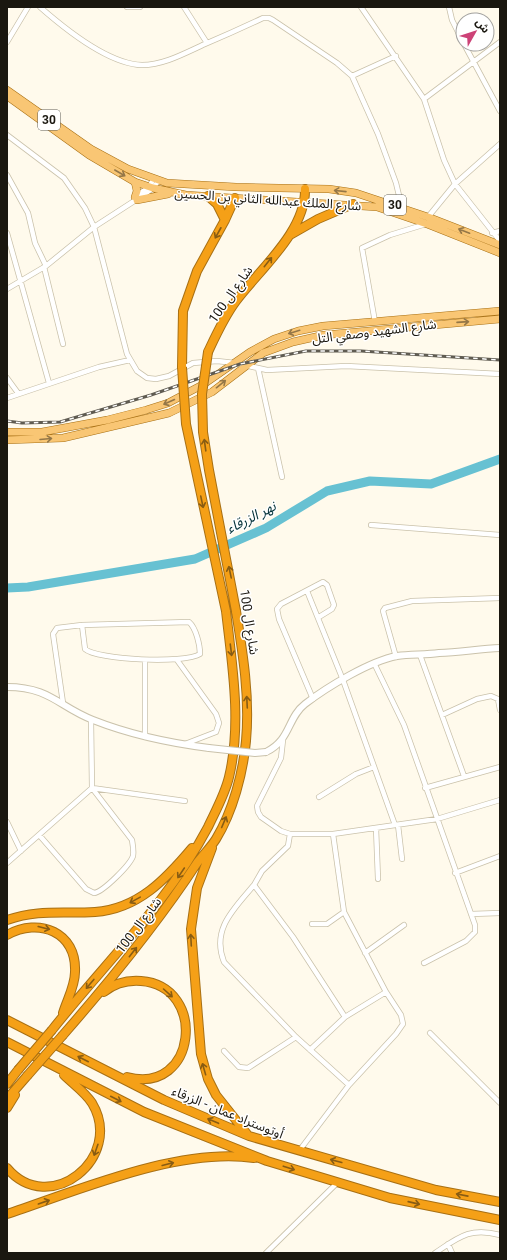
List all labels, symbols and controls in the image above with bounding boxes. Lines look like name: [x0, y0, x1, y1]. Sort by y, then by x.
north arrow: [455, 12, 495, 52]
text: ش: [473, 16, 492, 36]
road number: 30: [38, 110, 60, 130]
one-way arrow: [114, 170, 126, 178]
street label: شارع الملك عبدالله الثاني بن الحسين: [174, 185, 362, 217]
one-way arrow: [334, 187, 347, 194]
road number: 30: [384, 195, 406, 215]
one-way arrow: [458, 226, 470, 234]
one-way arrow: [213, 227, 221, 239]
one-way arrow: [263, 257, 272, 267]
street label: شارع ال 100: [205, 263, 258, 327]
street label: شارع الشهيد وصفي التل: [311, 316, 438, 350]
one-way arrow: [456, 318, 469, 325]
one-way arrow: [288, 329, 301, 336]
one-way arrow: [216, 380, 227, 389]
one-way arrow: [164, 399, 176, 406]
one-way arrow: [39, 436, 52, 443]
one-way arrow: [201, 439, 209, 452]
one-way arrow: [199, 495, 207, 508]
water label: نهر الزرقاء: [224, 497, 280, 537]
one-way arrow: [225, 566, 233, 579]
street label: شارع ال 100: [234, 588, 262, 656]
one-way arrow: [227, 643, 234, 656]
one-way arrow: [243, 696, 250, 709]
one-way arrow: [220, 817, 228, 829]
one-way arrow: [177, 867, 185, 878]
street label: شارع ال 100: [113, 894, 167, 958]
one-way arrow: [129, 897, 141, 905]
one-way arrow: [37, 925, 50, 932]
one-way arrow: [187, 934, 195, 947]
one-way arrow: [129, 946, 138, 957]
one-way arrow: [86, 979, 95, 990]
one-way arrow: [163, 988, 173, 998]
one-way arrow: [77, 1055, 89, 1062]
one-way arrow: [200, 1063, 208, 1076]
street label: أوتوستراد عمان - الزرقاء: [169, 1083, 286, 1143]
one-way arrow: [110, 1096, 122, 1103]
one-way arrow: [207, 1116, 219, 1124]
one-way arrow: [92, 1143, 99, 1156]
one-way arrow: [330, 1157, 343, 1165]
one-way arrow: [162, 1160, 175, 1167]
one-way arrow: [282, 1165, 295, 1172]
one-way arrow: [456, 1191, 469, 1199]
one-way arrow: [38, 1197, 50, 1205]
one-way arrow: [407, 1200, 420, 1208]

